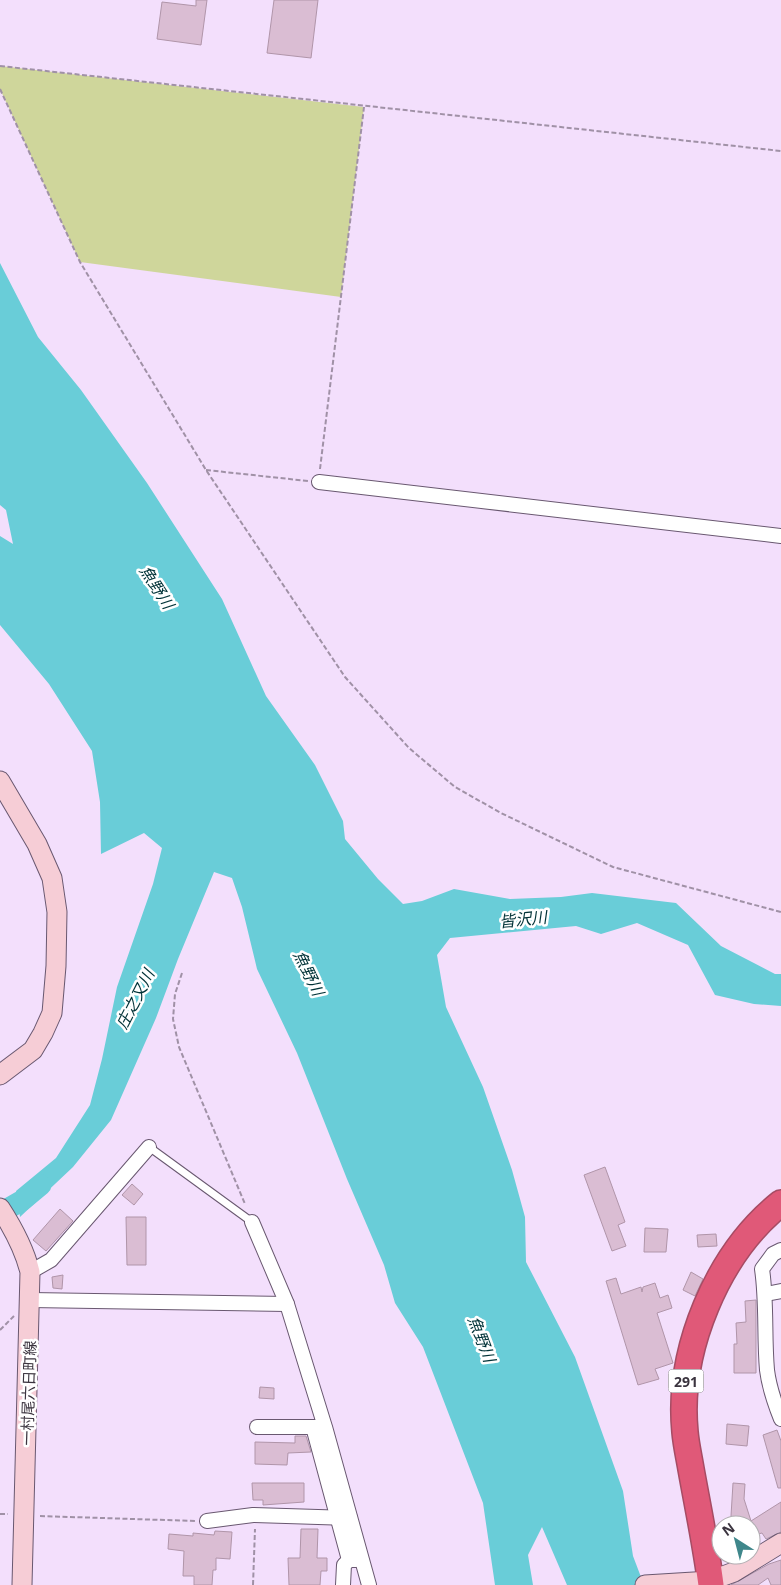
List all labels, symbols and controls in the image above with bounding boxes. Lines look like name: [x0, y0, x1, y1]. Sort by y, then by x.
water label: 魚野川: [135, 561, 180, 615]
water label: 皆沢川: [498, 905, 550, 932]
water label: 魚野川: [289, 947, 330, 1001]
water label: 庄之又川: [111, 964, 160, 1033]
water label: 魚野川: [463, 1313, 502, 1367]
street label: 一村尾六日町線: [16, 1340, 40, 1446]
road number: 291: [668, 1370, 704, 1392]
north arrow: [711, 1515, 761, 1565]
text: N: [718, 1518, 738, 1540]

